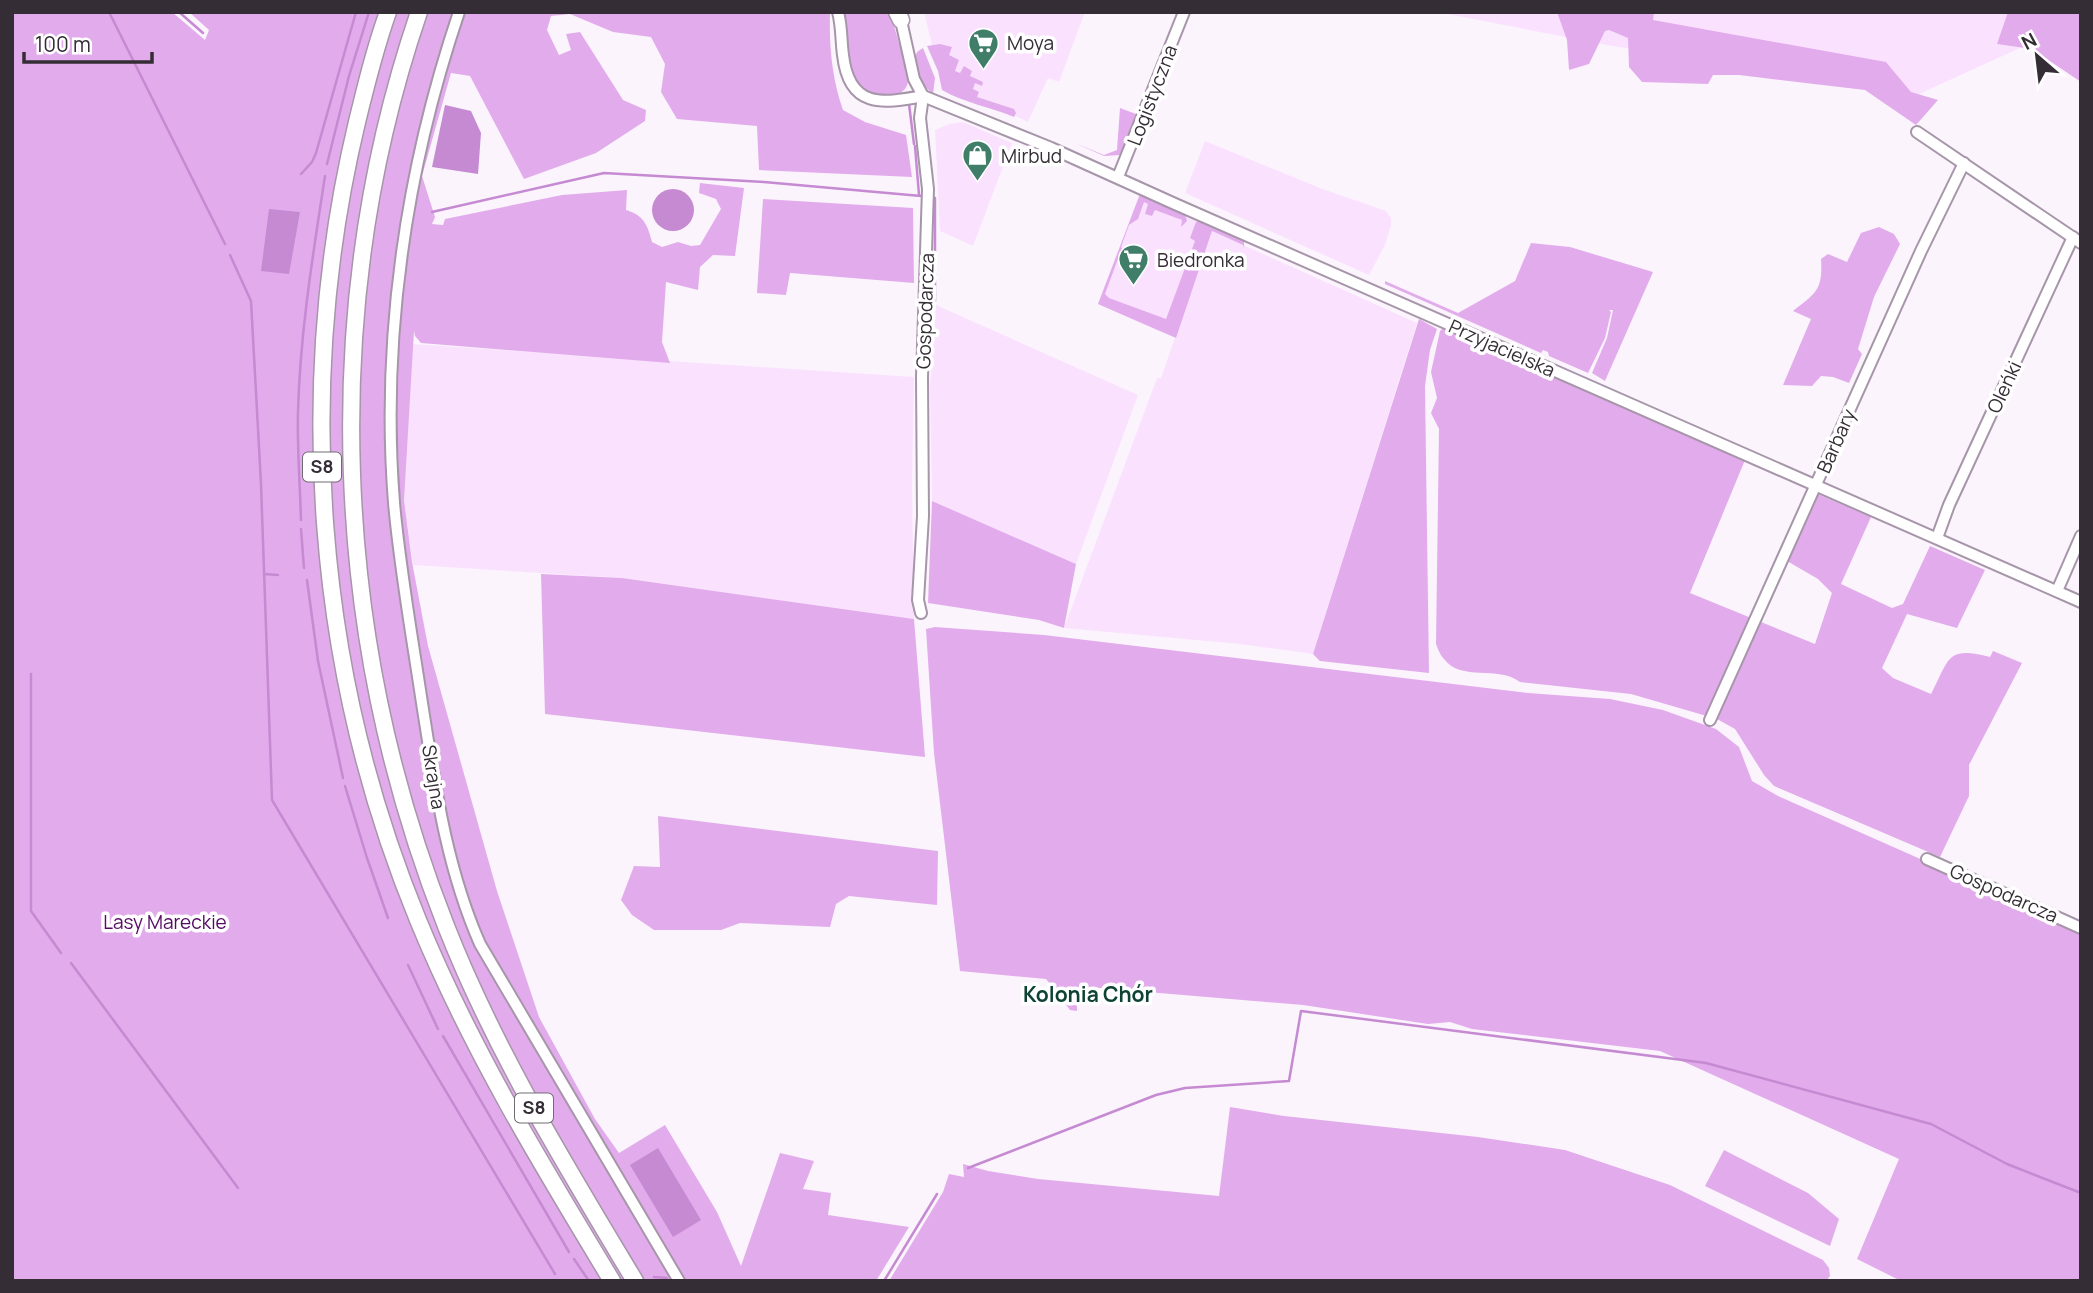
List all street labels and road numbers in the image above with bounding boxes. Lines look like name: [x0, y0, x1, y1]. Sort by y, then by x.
street label: Logistyczna: [1121, 41, 1183, 149]
street label: Gospodarcza: [910, 253, 940, 369]
street label: Przyjacielska: [1445, 313, 1559, 383]
street label: Oleńki: [1981, 357, 2027, 417]
street label: Barbary: [1810, 405, 1862, 477]
road number: S8: [303, 452, 341, 481]
street label: Skrajna: [416, 743, 452, 811]
street label: Gospodarcza: [1946, 858, 2062, 928]
road number: S8: [515, 1093, 553, 1122]

